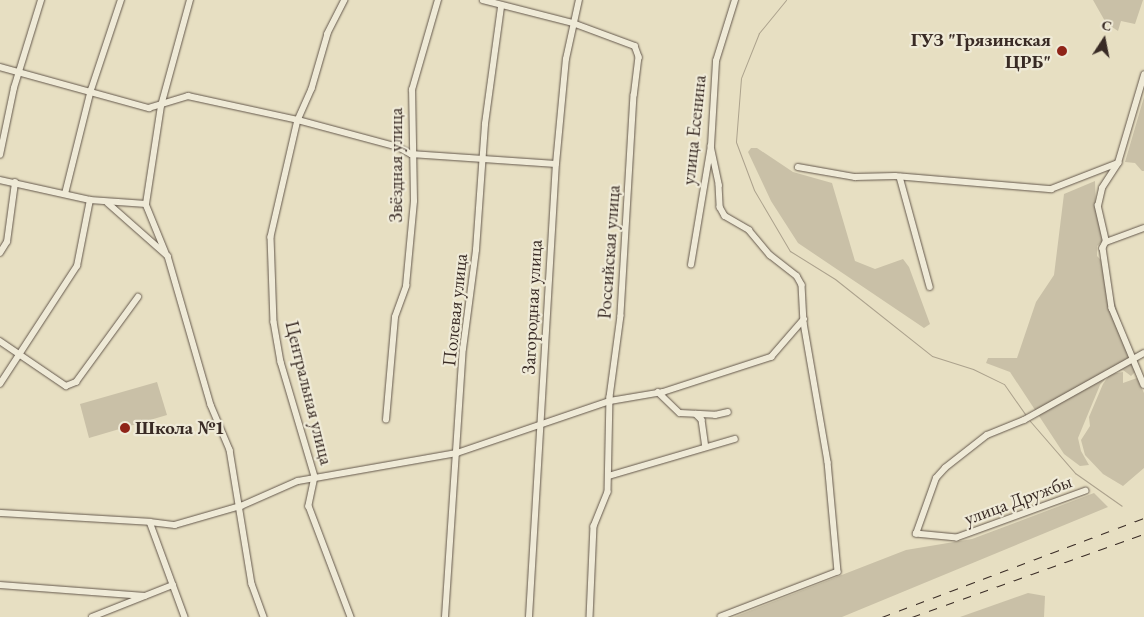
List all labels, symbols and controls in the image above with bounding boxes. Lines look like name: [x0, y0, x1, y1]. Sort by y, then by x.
north arrow: [1079, 15, 1129, 65]
text: С: [1100, 15, 1113, 35]
place label: ГУЗ "Грязинская ЦРБ": [911, 29, 1051, 73]
marker: ГУЗ "Грязинская ЦРБ": [1055, 44, 1069, 58]
street label: улица Есенина: [677, 74, 711, 186]
street label: Звёздная улица: [385, 108, 407, 222]
street label: Российская улица: [593, 184, 625, 320]
street label: Загородная улица: [517, 239, 547, 375]
street label: Полевая улица: [438, 252, 472, 368]
street label: Центральная улица: [280, 319, 338, 467]
place label: Школа №1: [135, 417, 225, 439]
marker: Школа №1: [119, 422, 131, 434]
street label: улица Дружбы: [961, 470, 1075, 530]

